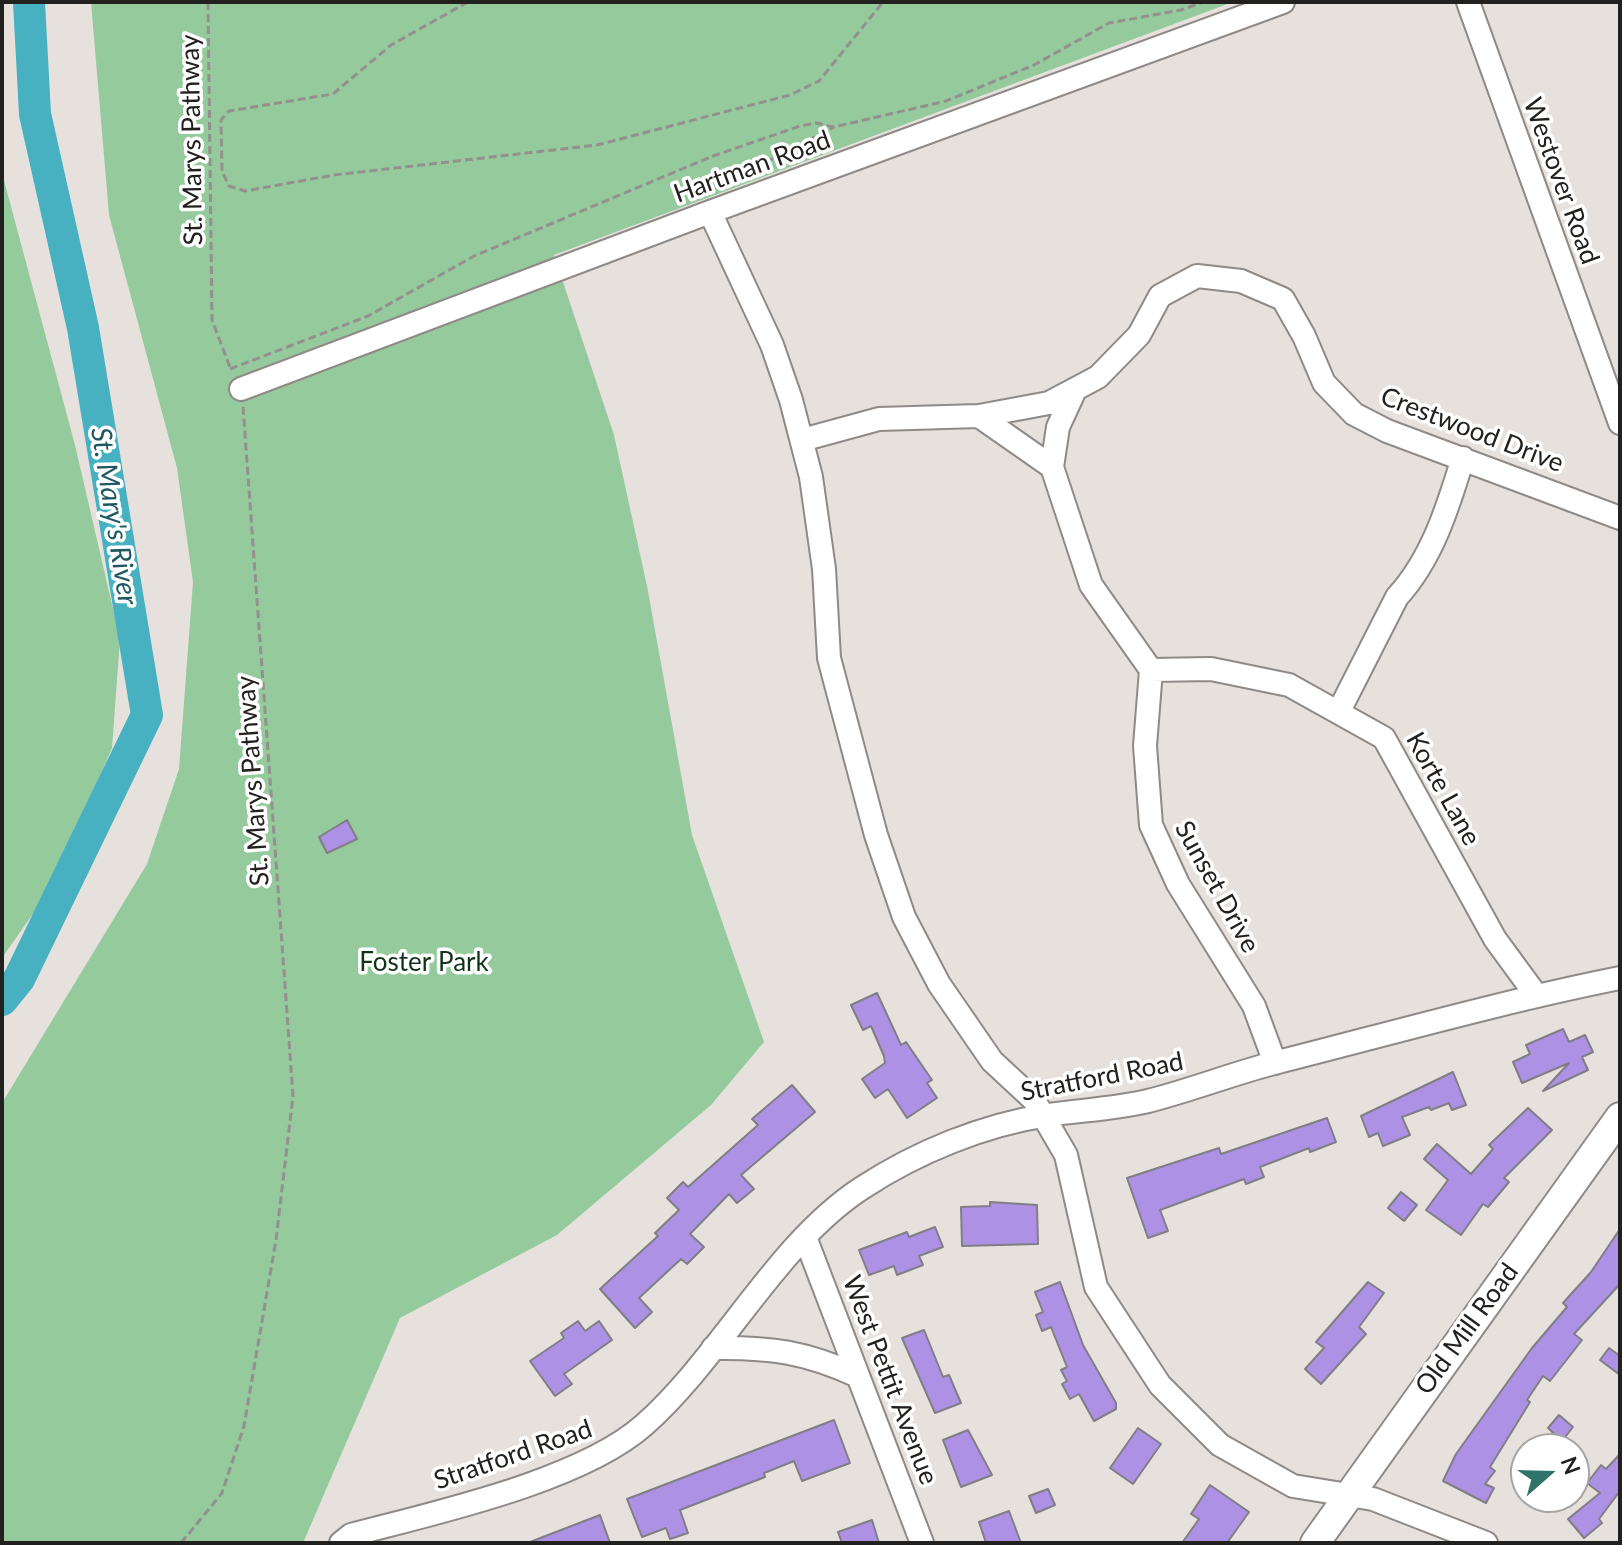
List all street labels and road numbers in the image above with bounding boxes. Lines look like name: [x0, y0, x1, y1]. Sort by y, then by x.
street label: St. Marys Pathway: [175, 34, 209, 246]
street label: Westover Road: [1516, 94, 1606, 268]
street label: Hartman Road: [669, 124, 835, 210]
street label: Crestwood Drive: [1376, 381, 1568, 479]
street label: St. Marys Pathway: [230, 675, 276, 887]
street label: Korte Lane: [1399, 727, 1487, 851]
street label: Sunset Drive: [1168, 816, 1266, 958]
street label: Stratford Road: [1018, 1046, 1186, 1108]
street label: Old Mill Road: [1409, 1257, 1525, 1401]
street label: West Pettit Avenue: [836, 1271, 944, 1489]
street label: Stratford Road: [430, 1413, 596, 1497]

